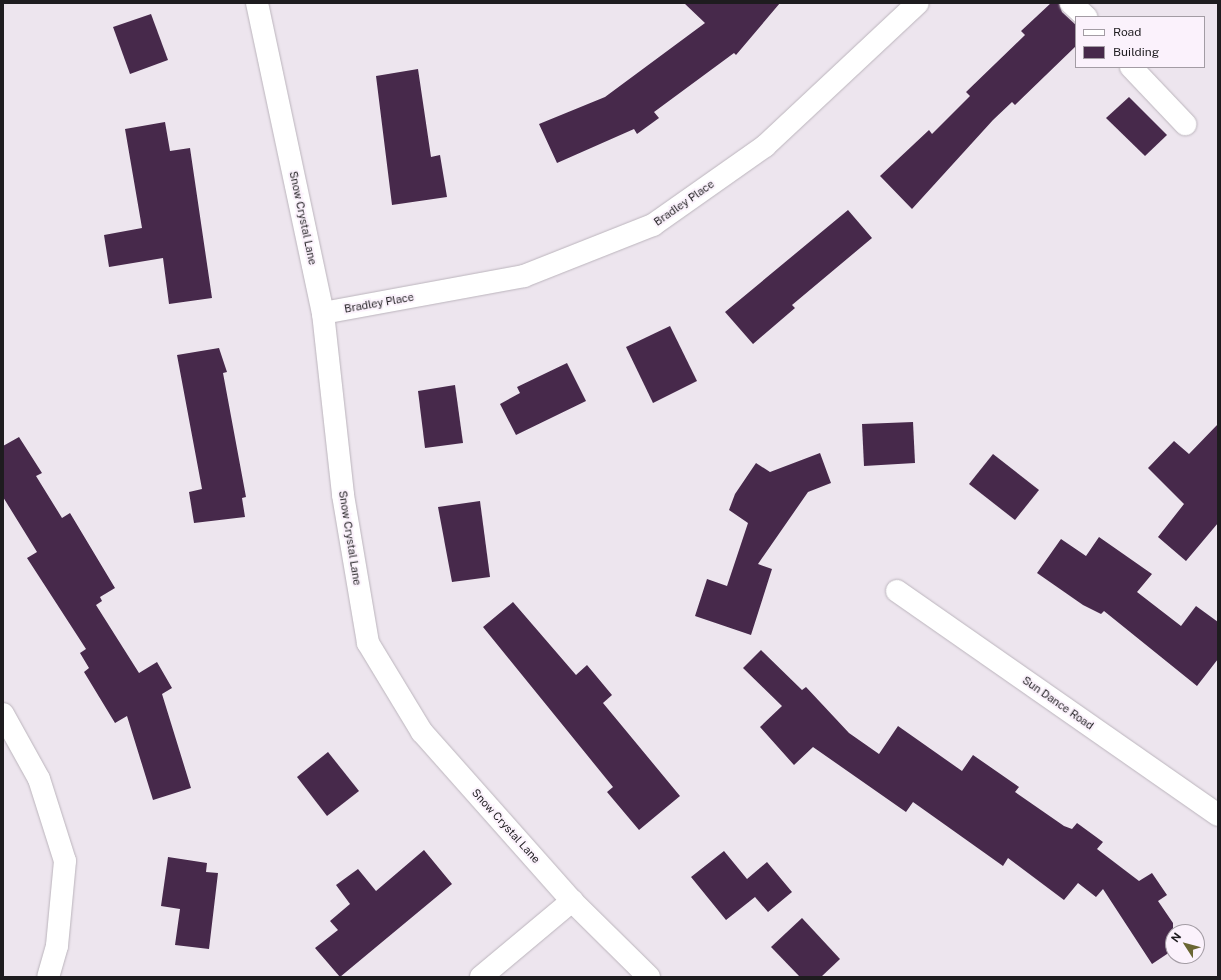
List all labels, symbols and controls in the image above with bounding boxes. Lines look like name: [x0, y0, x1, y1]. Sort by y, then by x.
legend: [1075, 16, 1205, 68]
text: Road: [1113, 25, 1141, 39]
text: Building: [1113, 45, 1159, 59]
street label: Snow Crystal Lane: [287, 170, 319, 266]
street label: Bradley Place: [651, 177, 717, 229]
street label: Bradley Place: [343, 290, 415, 316]
street label: Snow Crystal Lane: [336, 490, 364, 586]
street label: Sun Dance Road: [1020, 674, 1096, 732]
street label: Snow Crystal Lane: [469, 786, 543, 866]
north arrow: [1165, 924, 1205, 964]
text: N: [1169, 931, 1183, 945]

